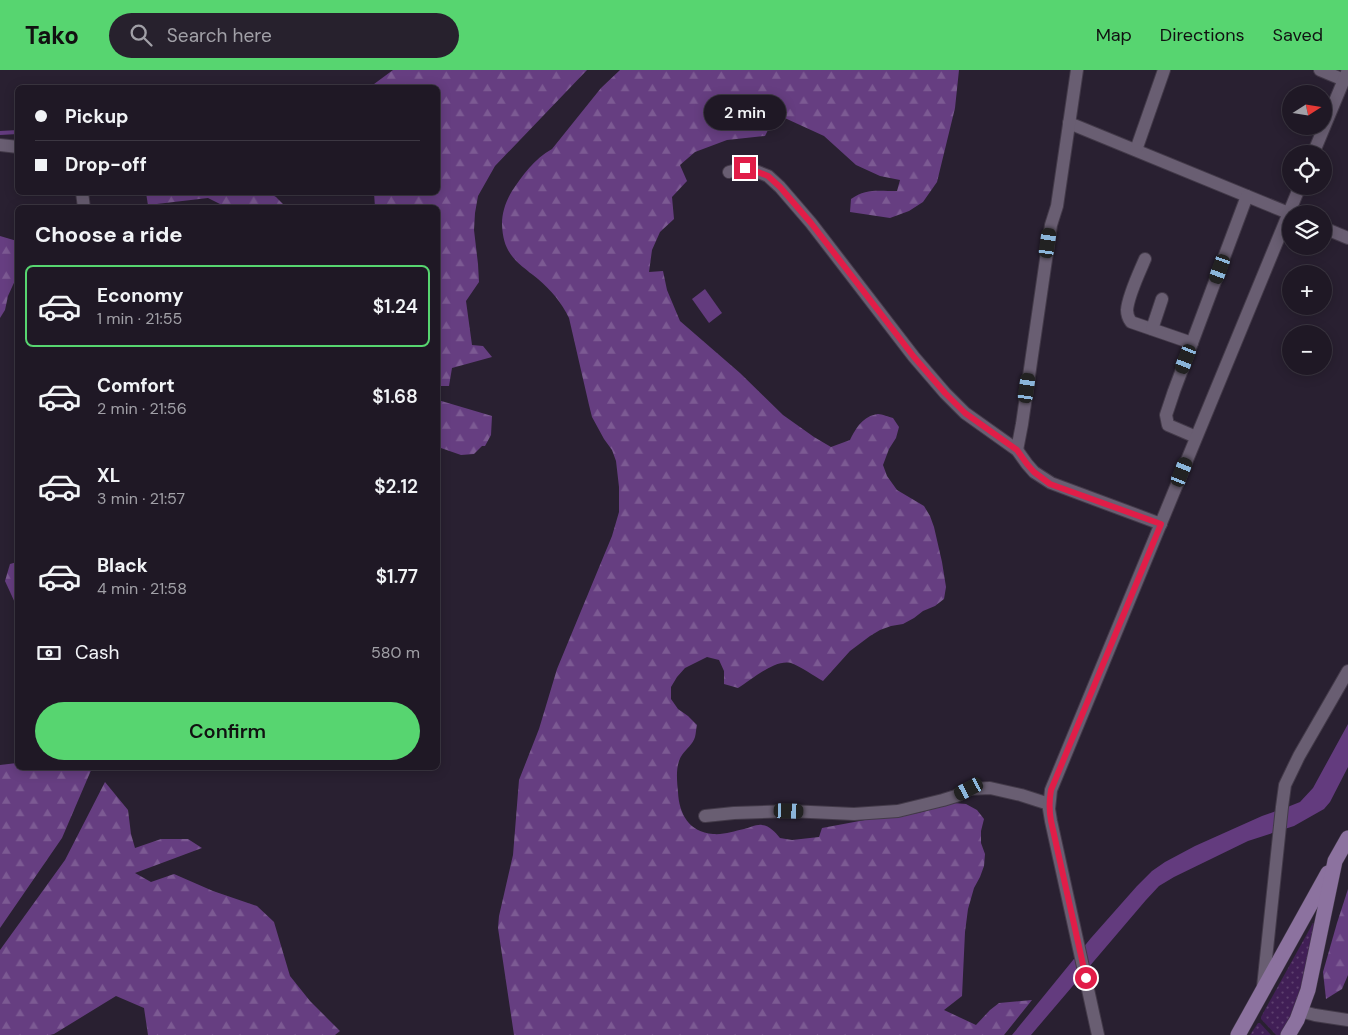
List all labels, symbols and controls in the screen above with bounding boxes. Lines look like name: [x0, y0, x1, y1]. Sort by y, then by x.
search box: [109, 13, 459, 58]
text: Tako: [25, 20, 79, 51]
icon: search: [127, 21, 155, 49]
text: Search here: [167, 23, 272, 48]
text: Map: [1096, 23, 1132, 47]
text: Directions: [1160, 23, 1245, 47]
text: Saved: [1273, 23, 1323, 47]
north arrow: [1282, 85, 1332, 135]
map controls: [1282, 85, 1332, 375]
callout: 2 min: [704, 96, 786, 131]
text: 2 min: [724, 102, 766, 123]
text: Pickup: [65, 104, 129, 129]
button: locate: [1282, 145, 1332, 195]
text: Drop-off: [65, 152, 147, 177]
route end: [734, 157, 756, 179]
button: layers: [1282, 205, 1332, 255]
text: Choose a ride: [35, 220, 183, 249]
car: [1038, 227, 1057, 259]
car: [1207, 252, 1232, 286]
button: +: [1282, 265, 1332, 315]
text: Economy: [97, 283, 184, 308]
icon: car: [37, 284, 82, 329]
text: $1.24: [373, 294, 418, 319]
text: 1 min · 21:55: [97, 308, 182, 329]
button: −: [1282, 325, 1332, 375]
car: [1173, 342, 1198, 376]
car: [1017, 372, 1036, 404]
text: Comfort: [97, 373, 175, 398]
icon: car: [37, 374, 82, 419]
text: $1.68: [372, 384, 418, 409]
text: 2 min · 21:56: [97, 398, 187, 419]
car: [1169, 455, 1194, 489]
text: XL: [97, 463, 120, 488]
icon: car: [37, 464, 82, 509]
text: $2.12: [374, 474, 418, 499]
text: 3 min · 21:57: [97, 488, 185, 509]
text: Black: [97, 553, 148, 578]
icon: car: [37, 554, 82, 599]
text: $1.77: [376, 564, 418, 589]
text: 4 min · 21:58: [97, 578, 187, 599]
icon: cash: [35, 639, 63, 667]
text: Cash: [75, 640, 119, 665]
text: 580 m: [371, 642, 420, 663]
button: Confirm: [35, 702, 420, 760]
car: [952, 776, 985, 802]
car: [773, 803, 804, 819]
route start: [1075, 967, 1097, 989]

